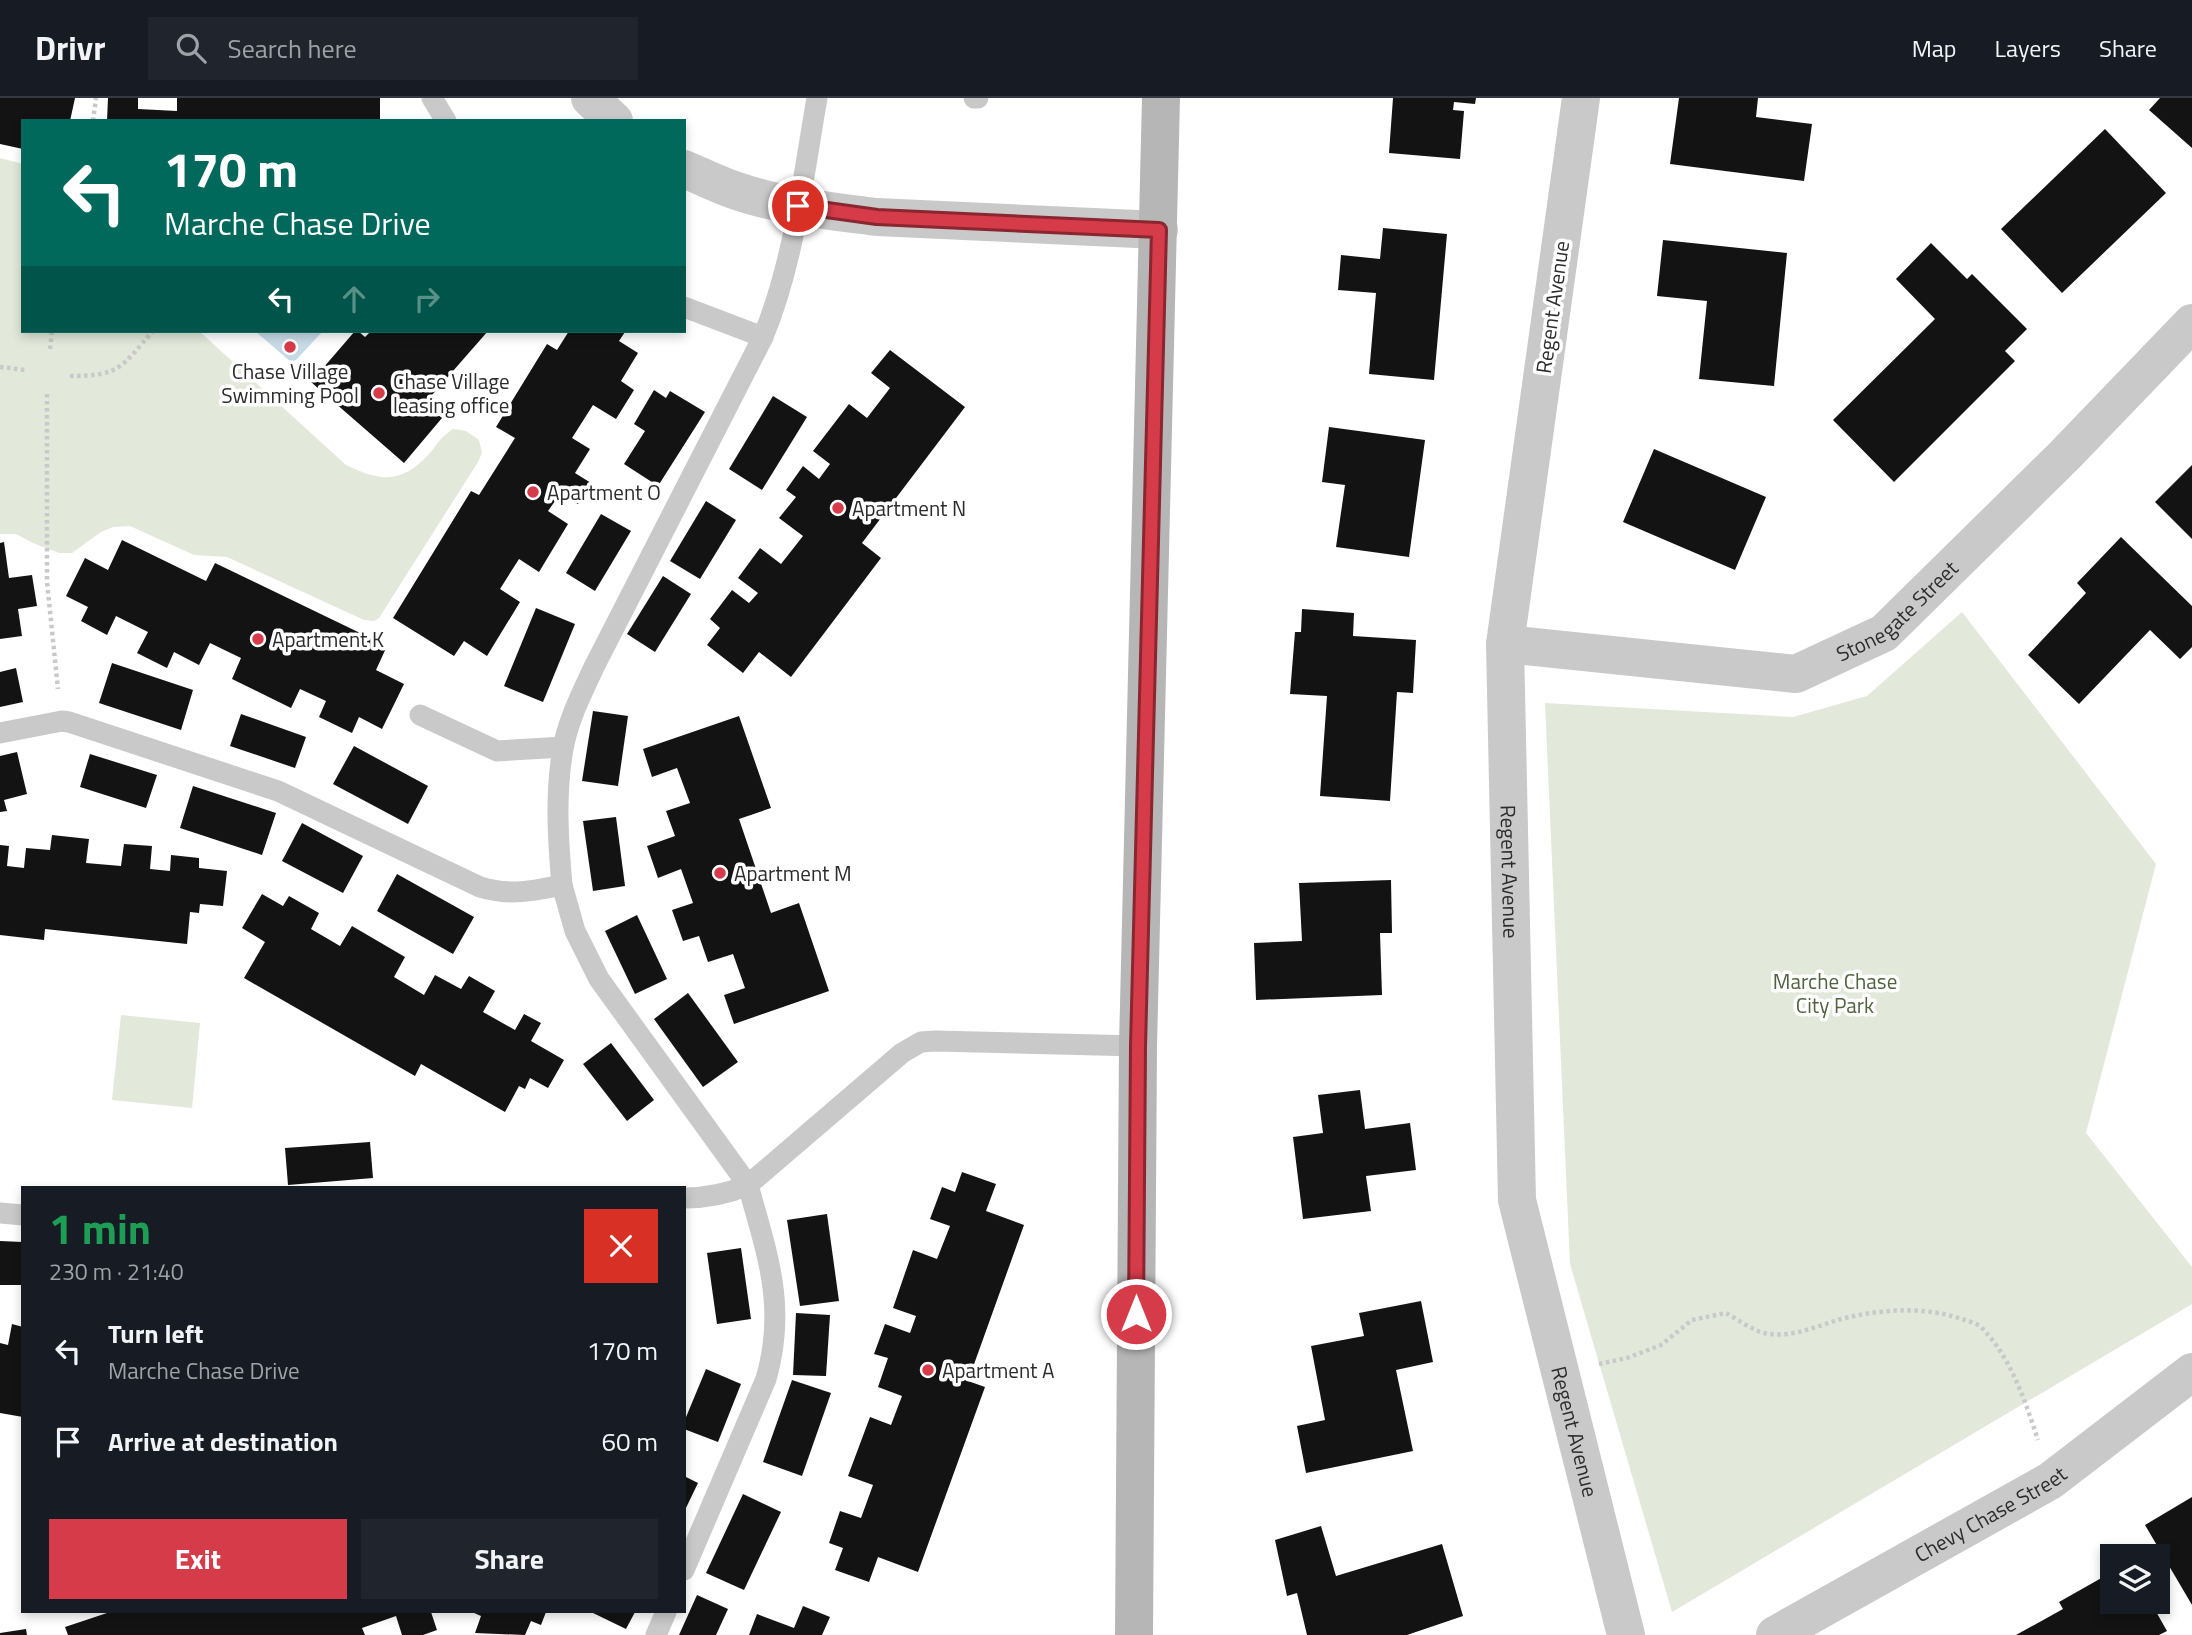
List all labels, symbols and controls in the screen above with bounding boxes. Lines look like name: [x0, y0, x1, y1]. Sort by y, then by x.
search box: [148, 17, 638, 80]
text: Drivr: [35, 23, 106, 73]
icon: search: [172, 29, 210, 67]
text: Search here: [228, 29, 357, 68]
text: Map: [1912, 30, 1957, 66]
text: Layers: [1995, 30, 2061, 66]
text: Share: [2099, 30, 2157, 66]
text: 170 m: [164, 131, 298, 206]
icon: left: [49, 147, 140, 238]
pin: [768, 176, 828, 236]
icon: arrive: [779, 187, 817, 225]
text: Marche Chase Drive: [164, 199, 431, 247]
street label: Regent Avenue: [1527, 239, 1577, 375]
icon: left: [262, 280, 300, 318]
icon: ahead: [335, 280, 373, 318]
icon: right: [408, 280, 446, 318]
marker: Chase Village Swimming Pool: [282, 339, 298, 355]
place label: Chase Village Swimming Pool: [221, 355, 359, 411]
place label: Chase Village leasing office: [393, 365, 510, 421]
marker: Chase Village leasing office: [371, 385, 387, 401]
place label: Apartment O: [547, 476, 661, 508]
marker: Apartment O: [525, 484, 541, 500]
place label: Apartment N: [852, 492, 966, 524]
marker: Apartment N: [830, 500, 846, 516]
street label: Stonegate Street: [1831, 552, 1966, 669]
place label: Apartment K: [272, 623, 384, 655]
marker: Apartment K: [250, 631, 266, 647]
street label: Regent Avenue: [1492, 805, 1527, 939]
place label: Apartment M: [734, 857, 852, 889]
marker: Apartment M: [712, 865, 728, 881]
park label: Marche Chase City Park: [1773, 965, 1897, 1021]
text: 1 min: [49, 1196, 151, 1260]
button: close: [584, 1209, 658, 1283]
text: 230 m · 21:40: [49, 1254, 184, 1289]
position arrow: [1099, 1277, 1173, 1351]
text: Turn left: [108, 1314, 203, 1353]
text: 170 m: [587, 1331, 658, 1370]
icon: left: [49, 1332, 87, 1370]
text: Marche Chase Drive: [108, 1353, 300, 1388]
place label: Apartment A: [942, 1354, 1055, 1386]
marker: Apartment A: [920, 1362, 936, 1378]
street label: Regent Avenue: [1543, 1363, 1607, 1500]
text: Arrive at destination: [108, 1422, 338, 1461]
text: 60 m: [601, 1422, 658, 1461]
icon: arrive: [49, 1423, 87, 1461]
street label: Chevy Chase Street: [1908, 1458, 2074, 1570]
button: Exit: [49, 1519, 347, 1599]
button: Share: [361, 1519, 658, 1599]
map controls: [2100, 1544, 2170, 1614]
button: layers: [2100, 1544, 2170, 1614]

